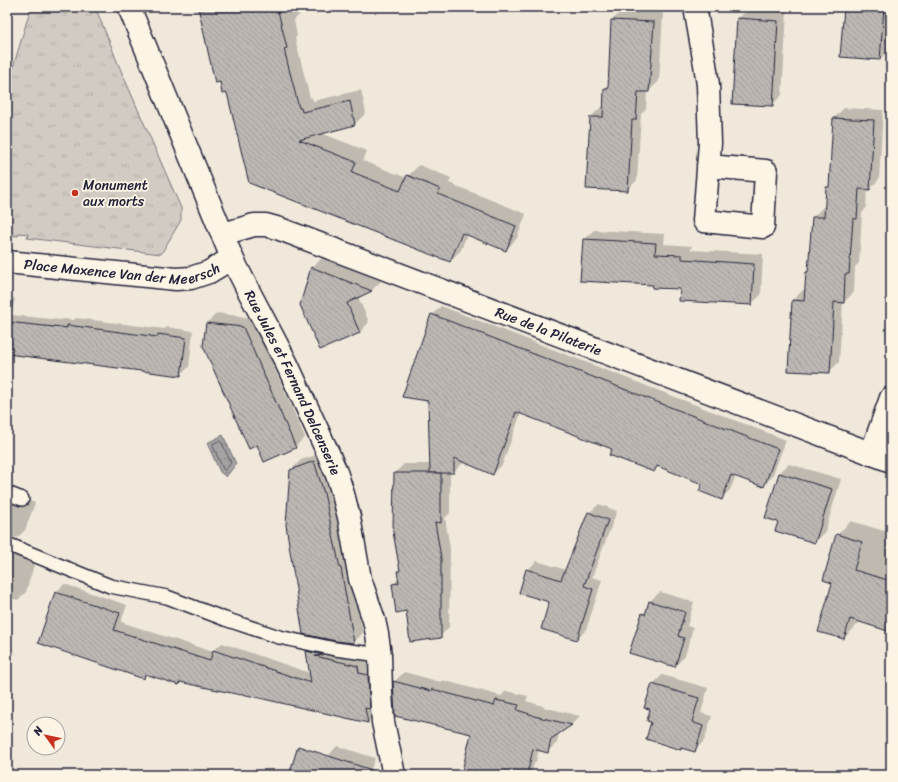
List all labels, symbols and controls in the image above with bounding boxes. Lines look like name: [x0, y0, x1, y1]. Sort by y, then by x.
place label: Monument aux morts: [83, 173, 148, 214]
marker: Monument aux morts: [70, 188, 80, 198]
street label: Place Maxence Van der Meersch: [23, 251, 225, 292]
street label: Rue Jules et Fernand Delcenserie: [238, 285, 348, 479]
street label: Rue de la Pilaterie: [491, 299, 606, 363]
north arrow: [26, 716, 66, 756]
text: N: [27, 722, 48, 740]

